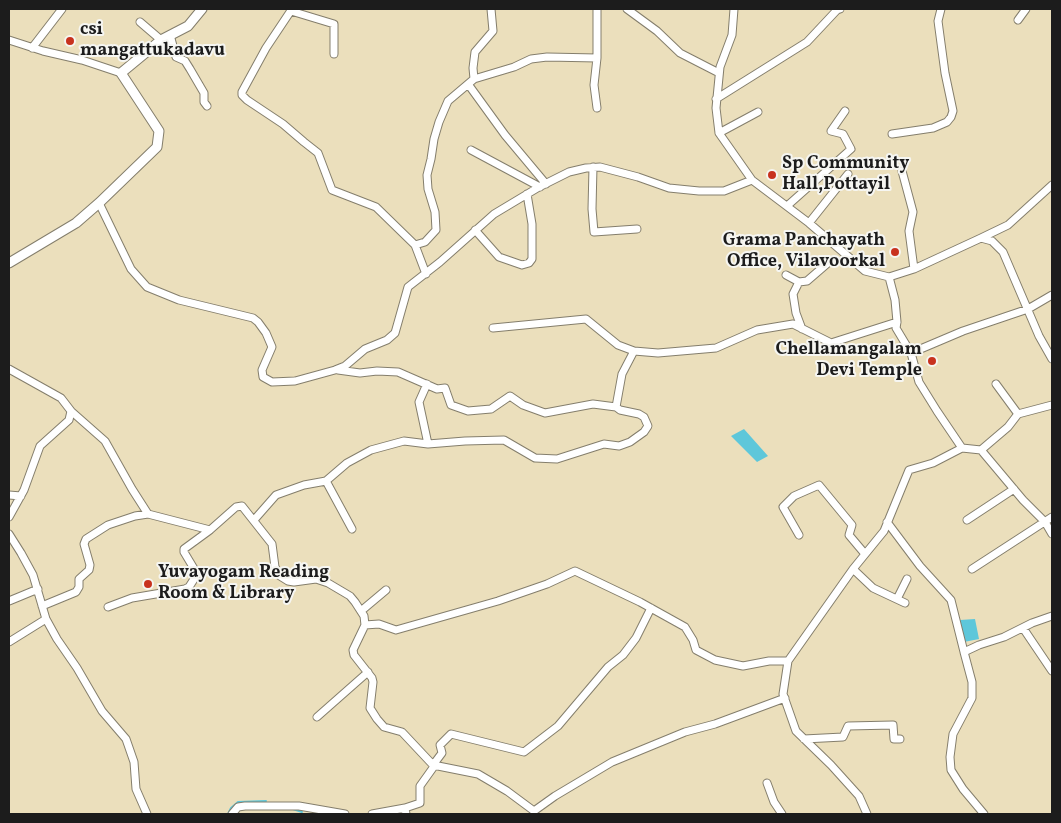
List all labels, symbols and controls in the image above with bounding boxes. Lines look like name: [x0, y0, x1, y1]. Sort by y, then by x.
place label: csi mangattukadavu: [80, 20, 225, 62]
marker: csi mangattukadavu: [64, 35, 76, 47]
place label: Sp Community Hall,Pottayil: [782, 154, 909, 196]
marker: Sp Community Hall,Pottayil: [766, 169, 778, 181]
place label: Grama Panchayath Office, Vilavoorkal: [723, 231, 885, 274]
marker: Grama Panchayath Office, Vilavoorkal: [889, 246, 901, 258]
place label: Chellamangalam Devi Temple: [776, 340, 922, 382]
marker: Chellamangalam Devi Temple: [926, 355, 938, 367]
place label: Yuvayogam Reading Room & Library: [158, 563, 329, 606]
marker: Yuvayogam Reading Room & Library: [142, 578, 154, 590]

